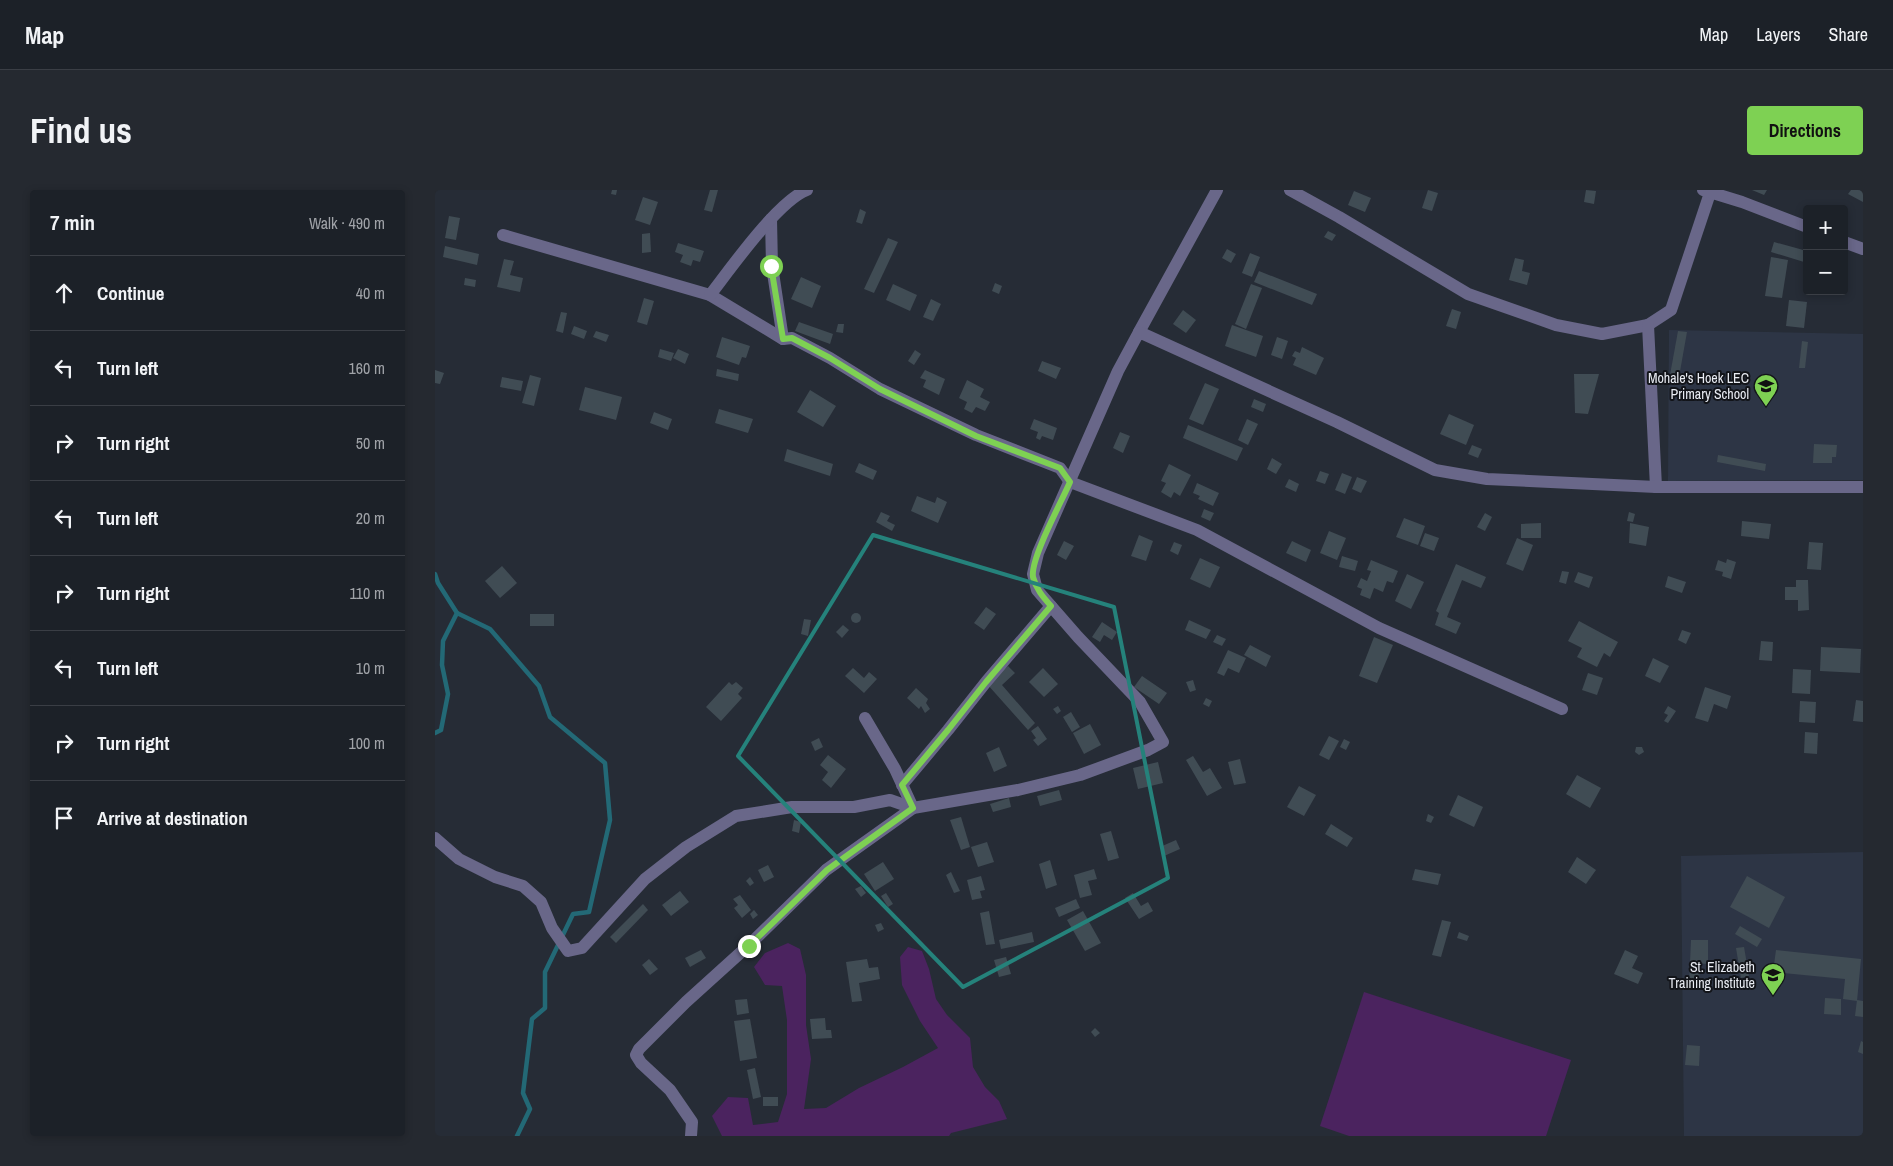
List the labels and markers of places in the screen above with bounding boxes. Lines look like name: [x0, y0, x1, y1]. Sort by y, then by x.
place label: Mohale's Hoek LEC Primary School: [1648, 369, 1749, 403]
school or university icon: Mohale's Hoek LEC Primary School: [1753, 373, 1779, 407]
place label: St. Elizabeth Training Institute: [1669, 958, 1755, 992]
school or university icon: St. Elizabeth Training Institute: [1760, 962, 1786, 996]

